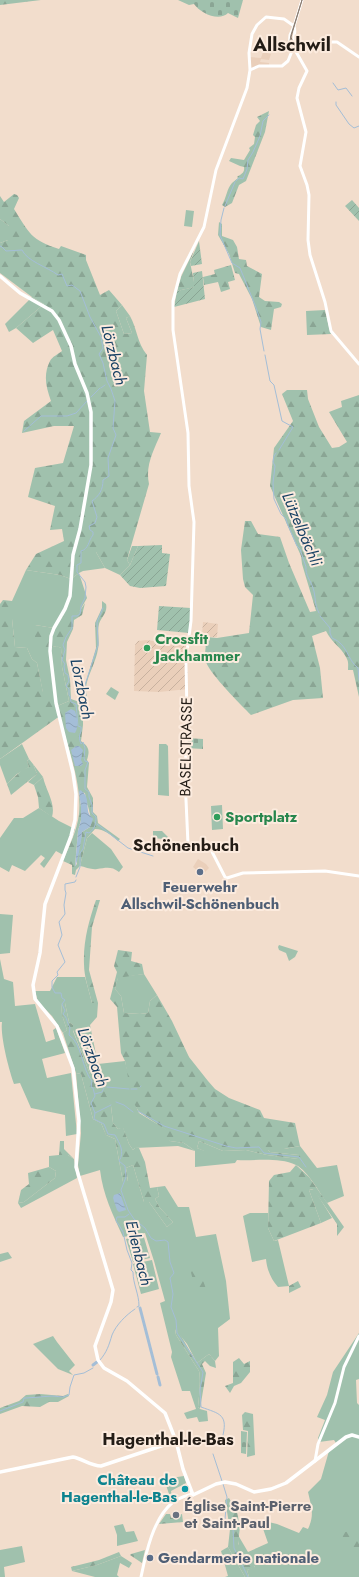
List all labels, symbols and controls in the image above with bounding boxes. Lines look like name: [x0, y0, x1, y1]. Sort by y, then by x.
district label: Allschwil: [252, 31, 331, 58]
water label: Lörzbach: [95, 322, 133, 388]
water label: Lützelbächli: [276, 489, 328, 570]
place label: Crossfit Jackhammer: [152, 628, 241, 667]
marker: Crossfit Jackhammer: [142, 643, 152, 653]
water label: Lörzbach: [64, 656, 100, 722]
street label: BASELSTRASSE: [174, 697, 198, 797]
place label: Sportplatz: [225, 806, 298, 828]
marker: Sportplatz: [212, 812, 222, 822]
district label: Schönenbuch: [133, 833, 239, 857]
marker: Feuerwehr Allschwil-Schönenbuch: [195, 867, 205, 877]
place label: Feuerwehr Allschwil-Schönenbuch: [120, 876, 279, 915]
water label: Lörzbach: [72, 1024, 114, 1090]
water label: Erlenbach: [120, 1218, 158, 1288]
district label: Hagenthal-le-Bas: [102, 1427, 234, 1451]
place label: Château de Hagenthal-le-Bas: [61, 1469, 177, 1508]
marker: Château de Hagenthal-le-Bas: [180, 1484, 190, 1494]
place label: Église Saint-Pierre et Saint-Paul: [184, 1495, 312, 1534]
marker: Église Saint-Pierre et Saint-Paul: [171, 1510, 181, 1520]
place label: Gendarmerie nationale: [158, 1547, 319, 1569]
marker: Gendarmerie nationale: [145, 1553, 155, 1563]

